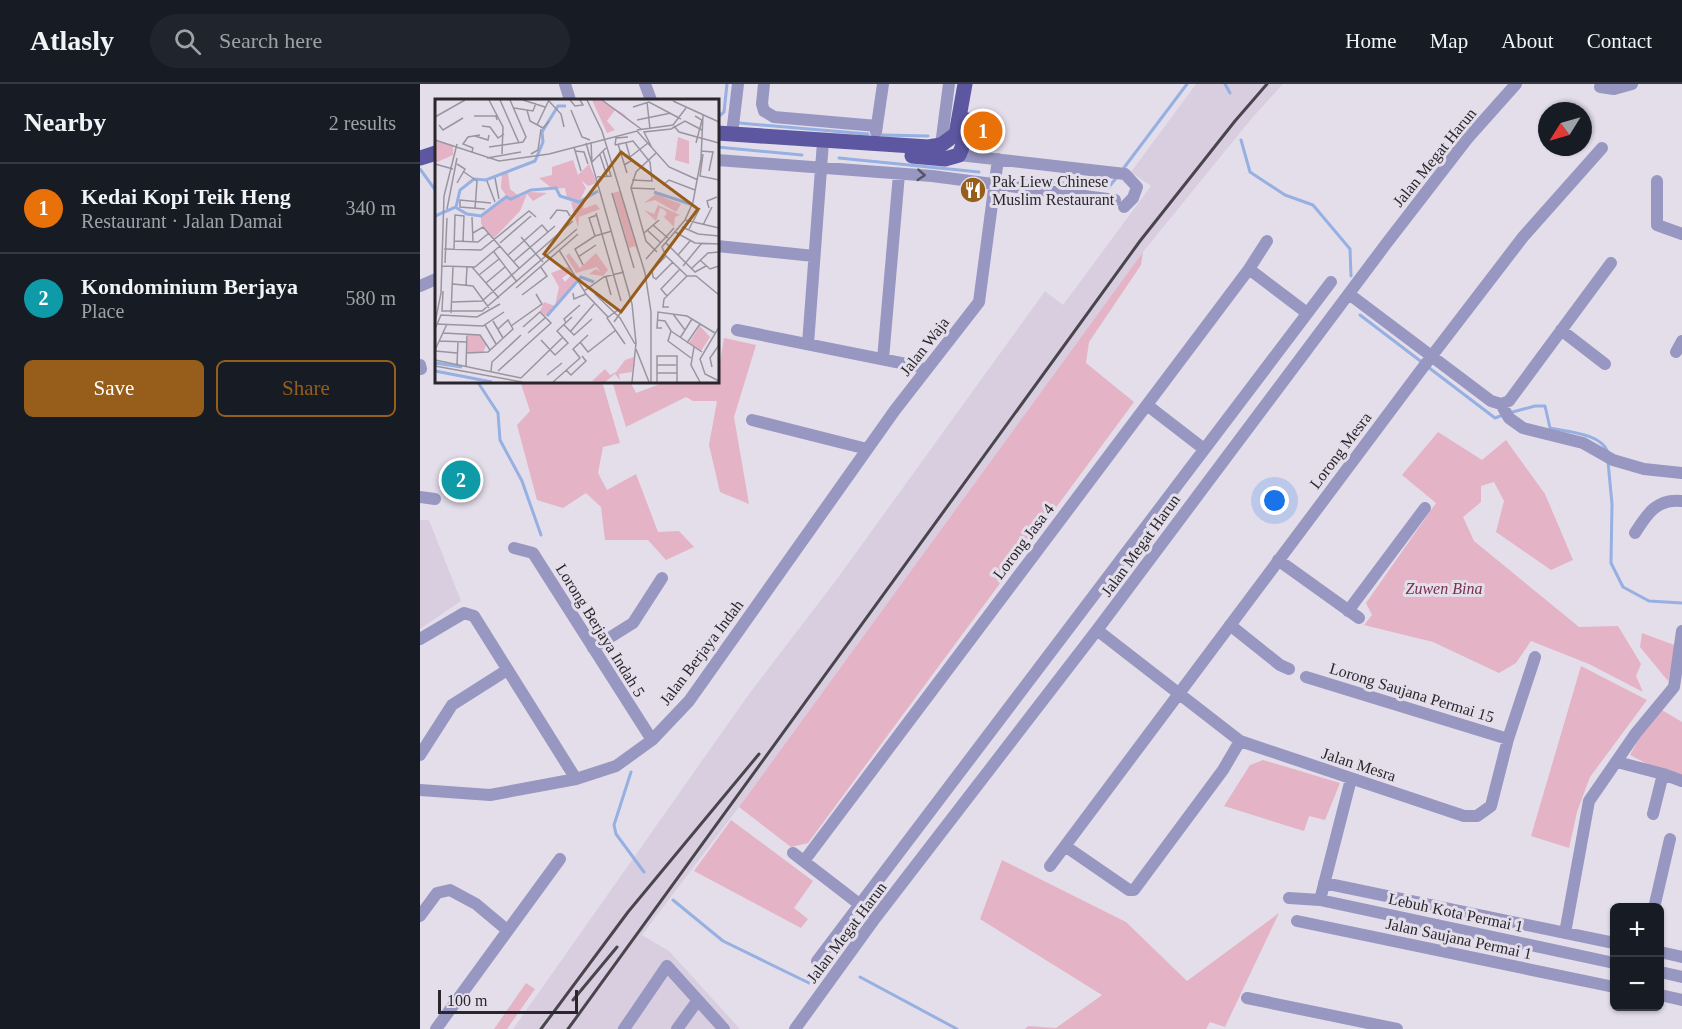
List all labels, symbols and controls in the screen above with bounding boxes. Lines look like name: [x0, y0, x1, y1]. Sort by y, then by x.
search box: [150, 14, 570, 68]
text: Atlasly: [30, 25, 114, 56]
icon: search: [171, 25, 204, 58]
text: Search here: [219, 28, 322, 53]
text: Home: [1345, 29, 1397, 53]
text: Map: [1430, 29, 1468, 53]
text: About: [1501, 29, 1554, 53]
text: Contact: [1587, 29, 1652, 53]
inset map: [435, 99, 718, 382]
north arrow: [1538, 102, 1592, 156]
street label: Jalan Megat Harun: [1389, 105, 1480, 211]
text: Nearby: [24, 108, 106, 137]
pin: 1: [964, 108, 1002, 154]
text: 2 results: [329, 112, 396, 134]
one-way arrow: [917, 169, 926, 182]
place label: Pak Liew Chinese Muslim Restaurant: [992, 173, 1115, 208]
restaurant icon: Pak Liew Chinese Muslim Restaurant: [958, 175, 988, 205]
text: Kedai Kopi Teik Heng: [81, 184, 291, 209]
text: 1: [39, 197, 49, 219]
text: 340 m: [345, 197, 396, 219]
text: Restaurant · Jalan Damai: [81, 210, 283, 232]
text: Kondominium Berjaya: [81, 274, 298, 299]
text: 2: [39, 287, 49, 309]
text: 580 m: [345, 287, 396, 309]
text: Place: [81, 300, 124, 322]
street label: Jalan Waja: [896, 314, 953, 379]
button: Save: [24, 360, 204, 417]
button: Share: [216, 360, 396, 417]
street label: Lorong Mesra: [1306, 409, 1375, 492]
pin: 2: [442, 458, 480, 502]
your location: [1260, 486, 1289, 515]
street label: Jalan Megat Harun: [1098, 491, 1184, 600]
street label: Lorong Jasa 4: [990, 500, 1058, 583]
street label: Lorong Berjaya Indah 5: [552, 561, 648, 700]
park label: Zuwen Bina: [1406, 580, 1482, 597]
street label: Jalan Berjaya Indah: [656, 596, 747, 709]
street label: Lorong Saujana Permai 15: [1327, 659, 1496, 727]
street label: Jalan Mesra: [1320, 745, 1398, 784]
street label: Jalan Megat Harun: [803, 879, 891, 987]
street label: Lebuh Kota Permai 1: [1387, 890, 1525, 935]
map controls: [1610, 903, 1664, 1011]
button: +: [1610, 903, 1664, 957]
street label: Jalan Saujana Permai 1: [1384, 915, 1533, 963]
button: −: [1610, 957, 1664, 1011]
scale bar: [438, 987, 578, 1014]
text: 100 m: [447, 992, 487, 1009]

